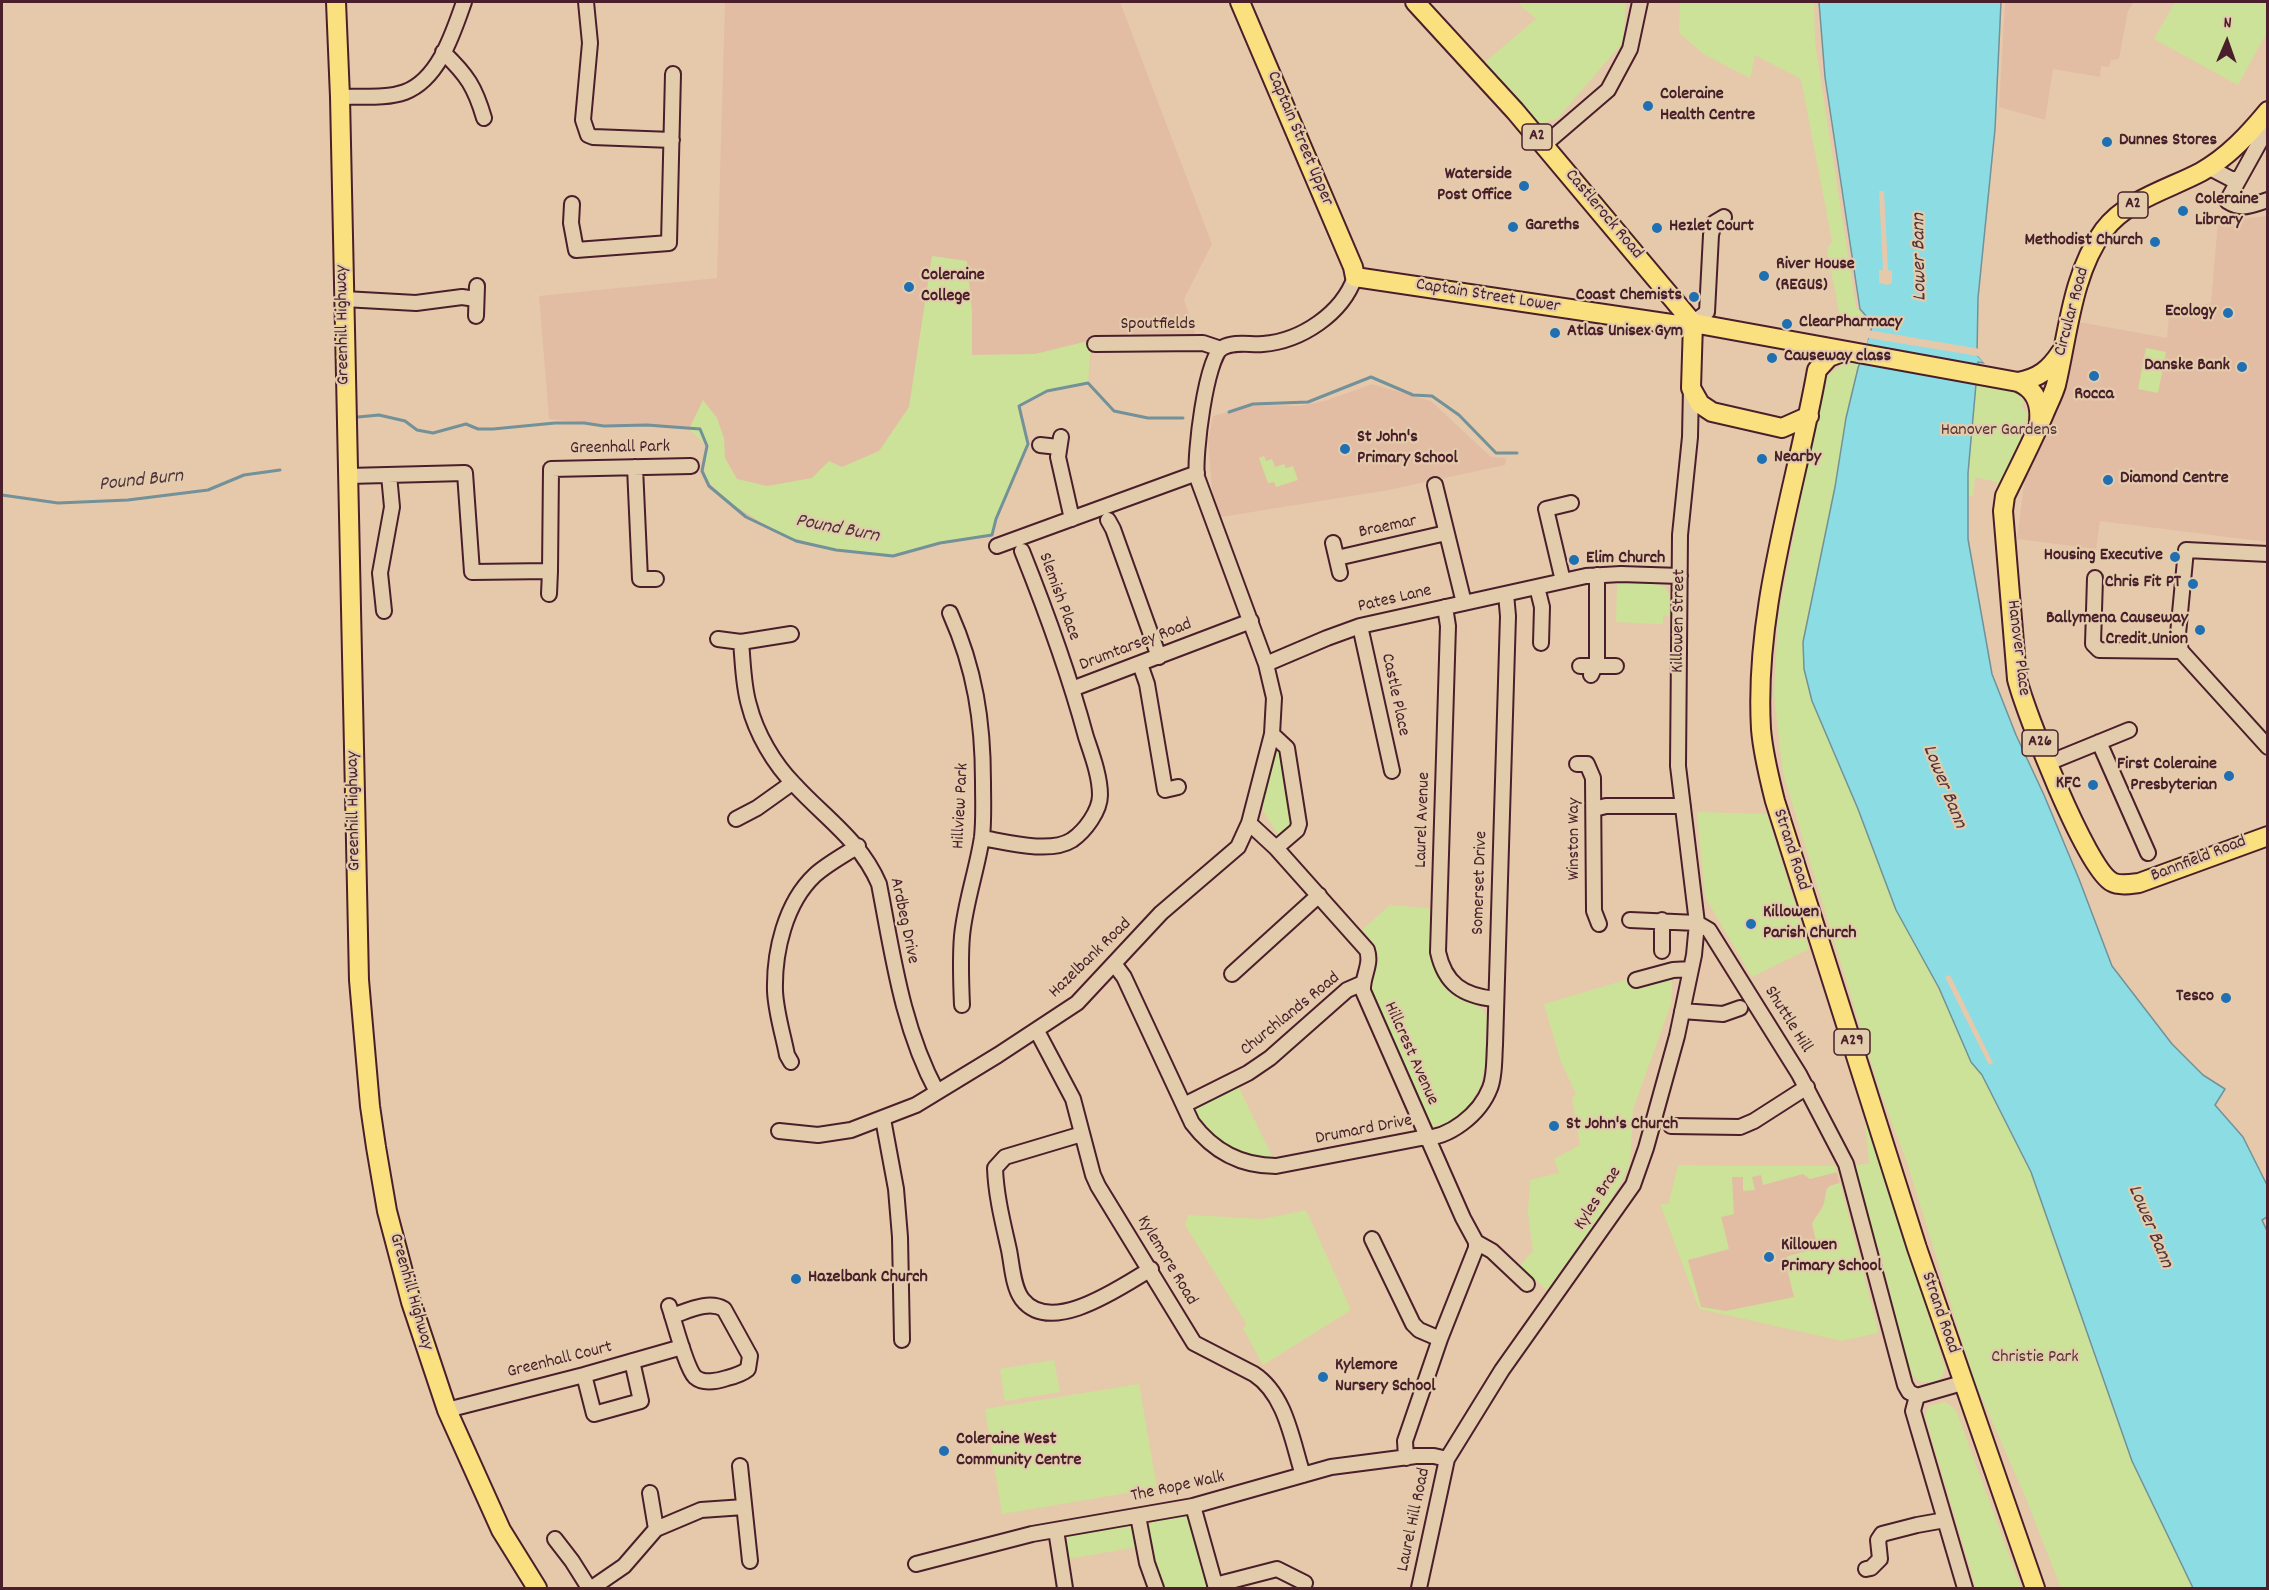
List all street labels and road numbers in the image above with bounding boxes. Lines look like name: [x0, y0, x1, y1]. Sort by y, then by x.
street label: Captain Street Upper: [1261, 68, 1337, 210]
road number: A2: [1522, 124, 1552, 150]
street label: Castlerock Road: [1559, 166, 1647, 264]
road number: A2: [2118, 192, 2148, 218]
street label: Greenhill Highway: [332, 265, 356, 385]
street label: Circular Road: [2051, 265, 2095, 359]
street label: Captain Street Lower: [1414, 275, 1562, 319]
street label: Spoutfields: [1120, 315, 1196, 337]
street label: Greenhall Park: [570, 437, 670, 461]
street label: Braemar: [1357, 511, 1419, 545]
street label: Slemish Place: [1032, 550, 1084, 644]
street label: Killowen Street: [1668, 569, 1692, 673]
street label: Pates Lane: [1356, 581, 1434, 619]
street label: Hanover Place: [2000, 599, 2034, 697]
street label: Drumtarsey Road: [1077, 615, 1195, 677]
street label: Castle Place: [1375, 652, 1413, 738]
road number: A26: [2022, 730, 2058, 756]
street label: Greenhill Highway: [343, 751, 367, 871]
street label: Hillview Park: [949, 762, 975, 850]
street label: Laurel Avenue: [1412, 772, 1436, 868]
street label: Winston Way: [1565, 798, 1587, 880]
street label: Strand Road: [1767, 807, 1813, 893]
street label: Somerset Drive: [1468, 831, 1494, 935]
street label: Bannfield Road: [2148, 832, 2250, 888]
street label: Ardbeg Drive: [883, 876, 923, 966]
street label: Hazelbank Road: [1045, 914, 1137, 1004]
street label: Churchlands Road: [1237, 968, 1345, 1062]
street label: Shuttle Hill: [1758, 983, 1816, 1057]
street label: Hillcrest Avenue: [1378, 999, 1442, 1109]
road number: A29: [1834, 1029, 1870, 1055]
street label: Drumard Drive: [1314, 1111, 1414, 1151]
street label: Kyles Brae: [1571, 1163, 1627, 1235]
street label: Kylemore Road: [1131, 1212, 1201, 1310]
street label: Greenhill Highway: [383, 1231, 437, 1353]
street label: Strand Road: [1915, 1270, 1963, 1356]
street label: Greenhall Court: [505, 1338, 615, 1384]
street label: Laurel Hill Road: [1393, 1466, 1437, 1574]
street label: The Rope Walk: [1129, 1468, 1227, 1508]

